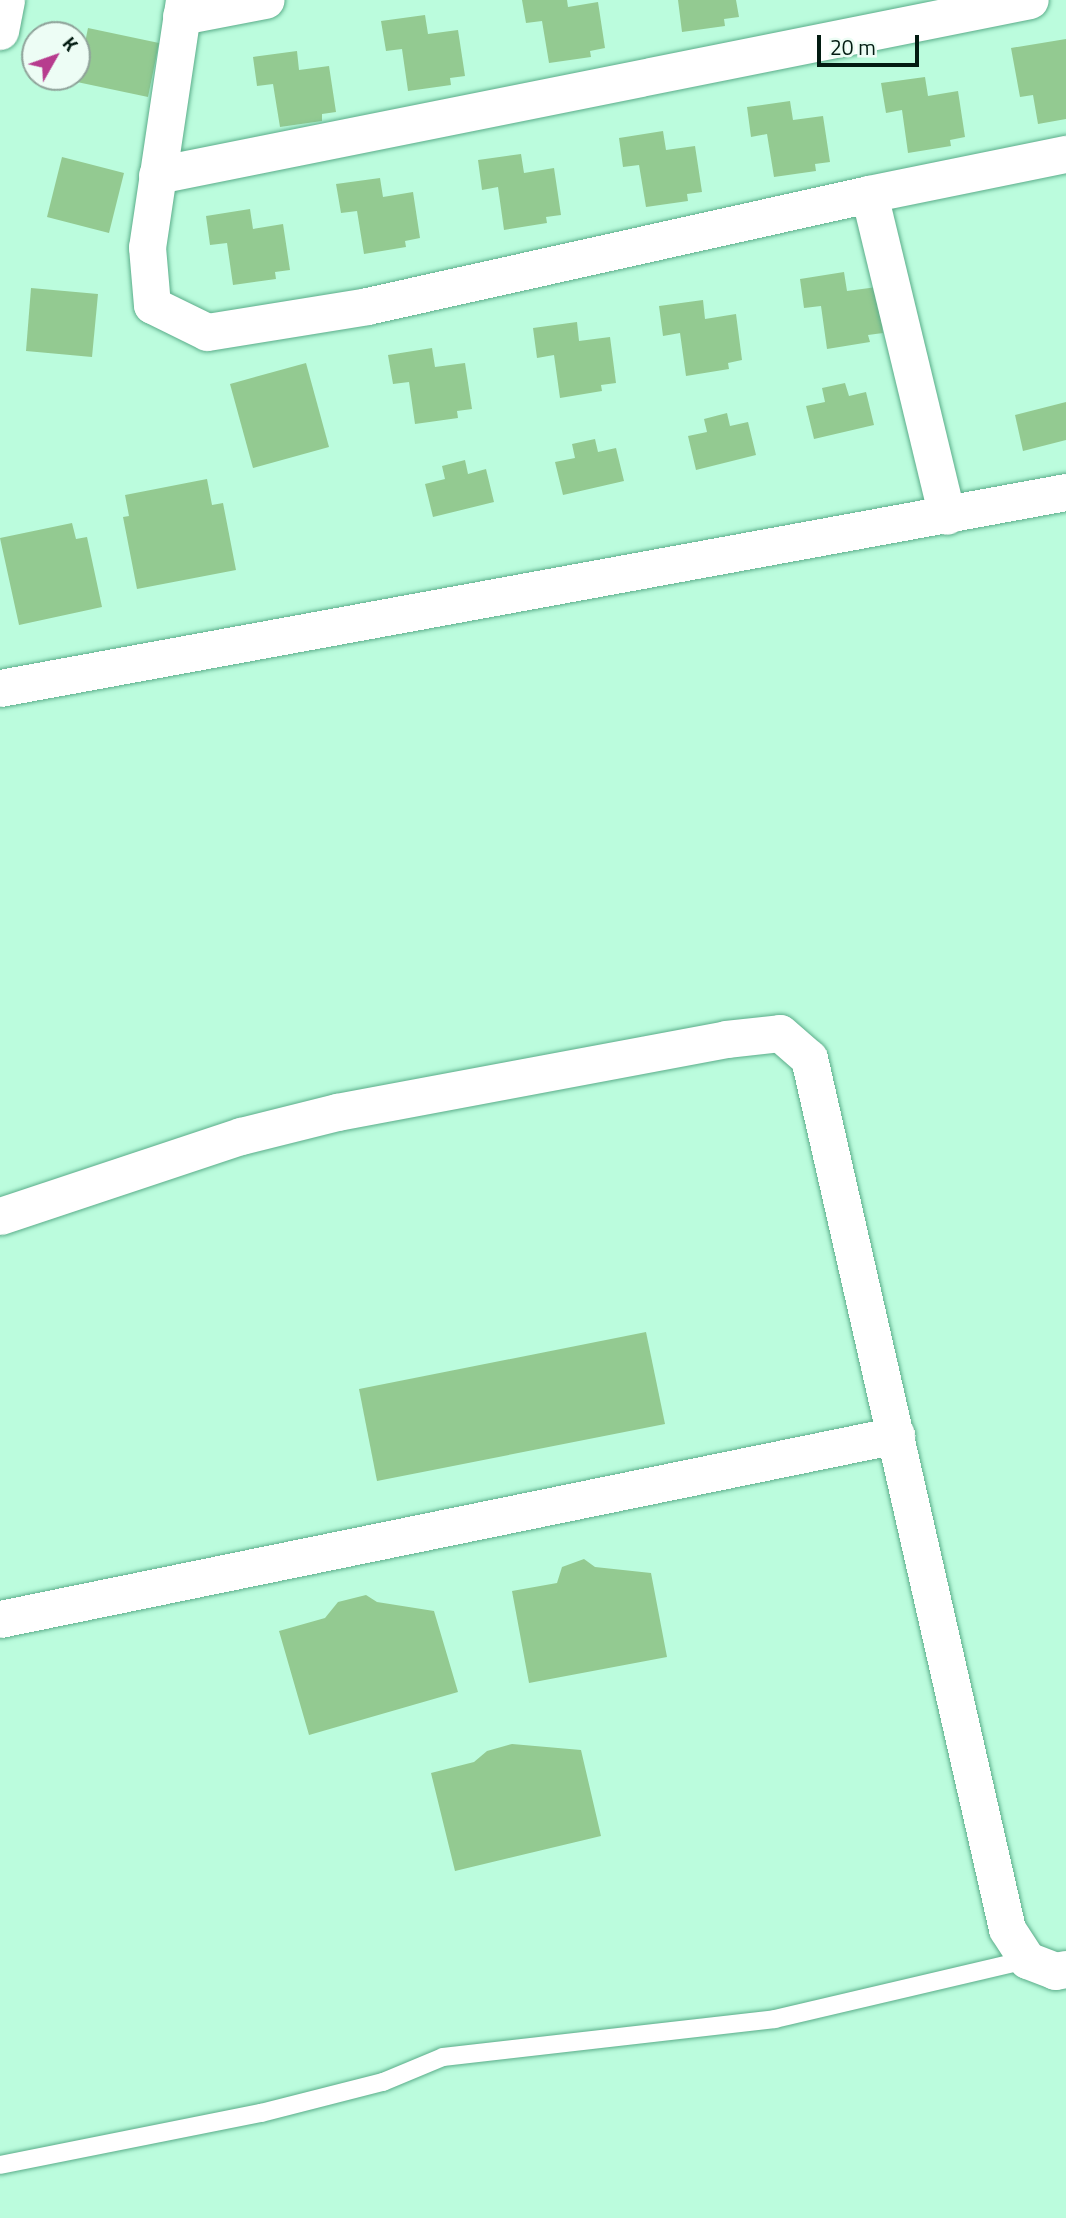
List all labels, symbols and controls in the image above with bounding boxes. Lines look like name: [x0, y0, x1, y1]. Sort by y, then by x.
north arrow: [21, 21, 91, 91]
scale bar: [821, 21, 922, 65]
text: K: [56, 30, 86, 57]
text: 20 m: [830, 31, 876, 63]

